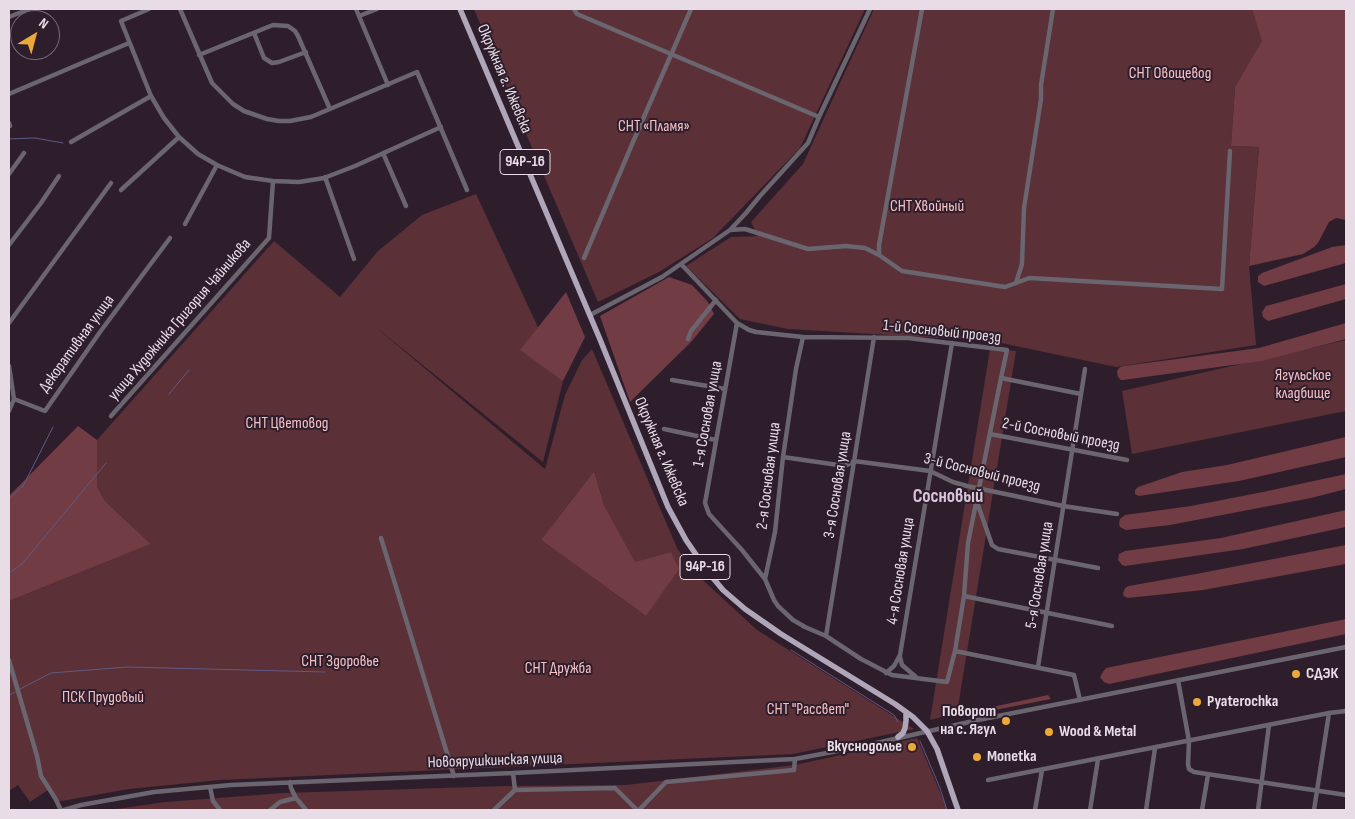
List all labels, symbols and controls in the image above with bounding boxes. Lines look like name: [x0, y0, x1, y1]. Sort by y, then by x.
north arrow: [10, 10, 60, 60]
text: N: [36, 14, 52, 32]
street label: Окружная г. Ижевска: [472, 22, 536, 136]
park label: СНТ Овощевод: [1129, 64, 1211, 84]
park label: СНТ «Пламя»: [618, 117, 690, 137]
road number: 94Р-16: [500, 150, 550, 174]
park label: СНТ Хвойный: [890, 197, 964, 217]
street label: улица Художника Григория Чайникова: [104, 235, 256, 405]
street label: Декоративная улица: [35, 291, 119, 397]
street label: 1-й Сосновый проезд: [882, 316, 1002, 348]
street label: 1-я Сосновая улица: [689, 360, 727, 468]
park label: Ягульское кладбище: [1275, 366, 1331, 404]
street label: Окружная г. Ижевска: [629, 395, 693, 509]
park label: СНТ Цветовод: [246, 414, 328, 434]
street label: 2-й Сосновый проезд: [1001, 414, 1121, 456]
street label: 2-я Сосновая улица: [753, 421, 785, 531]
street label: 3-я Сосновая улица: [820, 430, 856, 540]
street label: 3-й Сосновый проезд: [922, 449, 1042, 497]
district label: Сосновый: [913, 486, 983, 508]
street label: 4-я Сосновая улица: [883, 516, 919, 626]
street label: 5-я Сосновая улица: [1022, 520, 1058, 630]
road number: 94Р-16: [680, 554, 730, 580]
park label: СНТ Здоровье: [301, 652, 379, 672]
park label: СНТ Дружба: [525, 659, 591, 679]
place label: СДЭК: [1306, 664, 1338, 684]
marker: СДЭК: [1290, 668, 1302, 680]
park label: ПСК Прудовый: [62, 688, 144, 708]
place label: Pyaterochka: [1207, 692, 1278, 712]
marker: Pyaterochka: [1191, 696, 1203, 708]
park label: СНТ "Рассвет": [767, 700, 849, 720]
place label: Поворот на с. Ягул: [940, 702, 996, 740]
marker: Поворот на с. Ягул: [1000, 715, 1012, 727]
place label: Wood & Metal: [1059, 722, 1136, 742]
marker: Wood & Metal: [1043, 726, 1055, 738]
place label: Вкуснодолье: [827, 737, 902, 757]
marker: Вкуснодолье: [906, 741, 918, 753]
place label: Monetka: [987, 747, 1037, 767]
street label: Новоярушкинская улица: [427, 749, 563, 773]
marker: Monetka: [971, 751, 983, 763]

